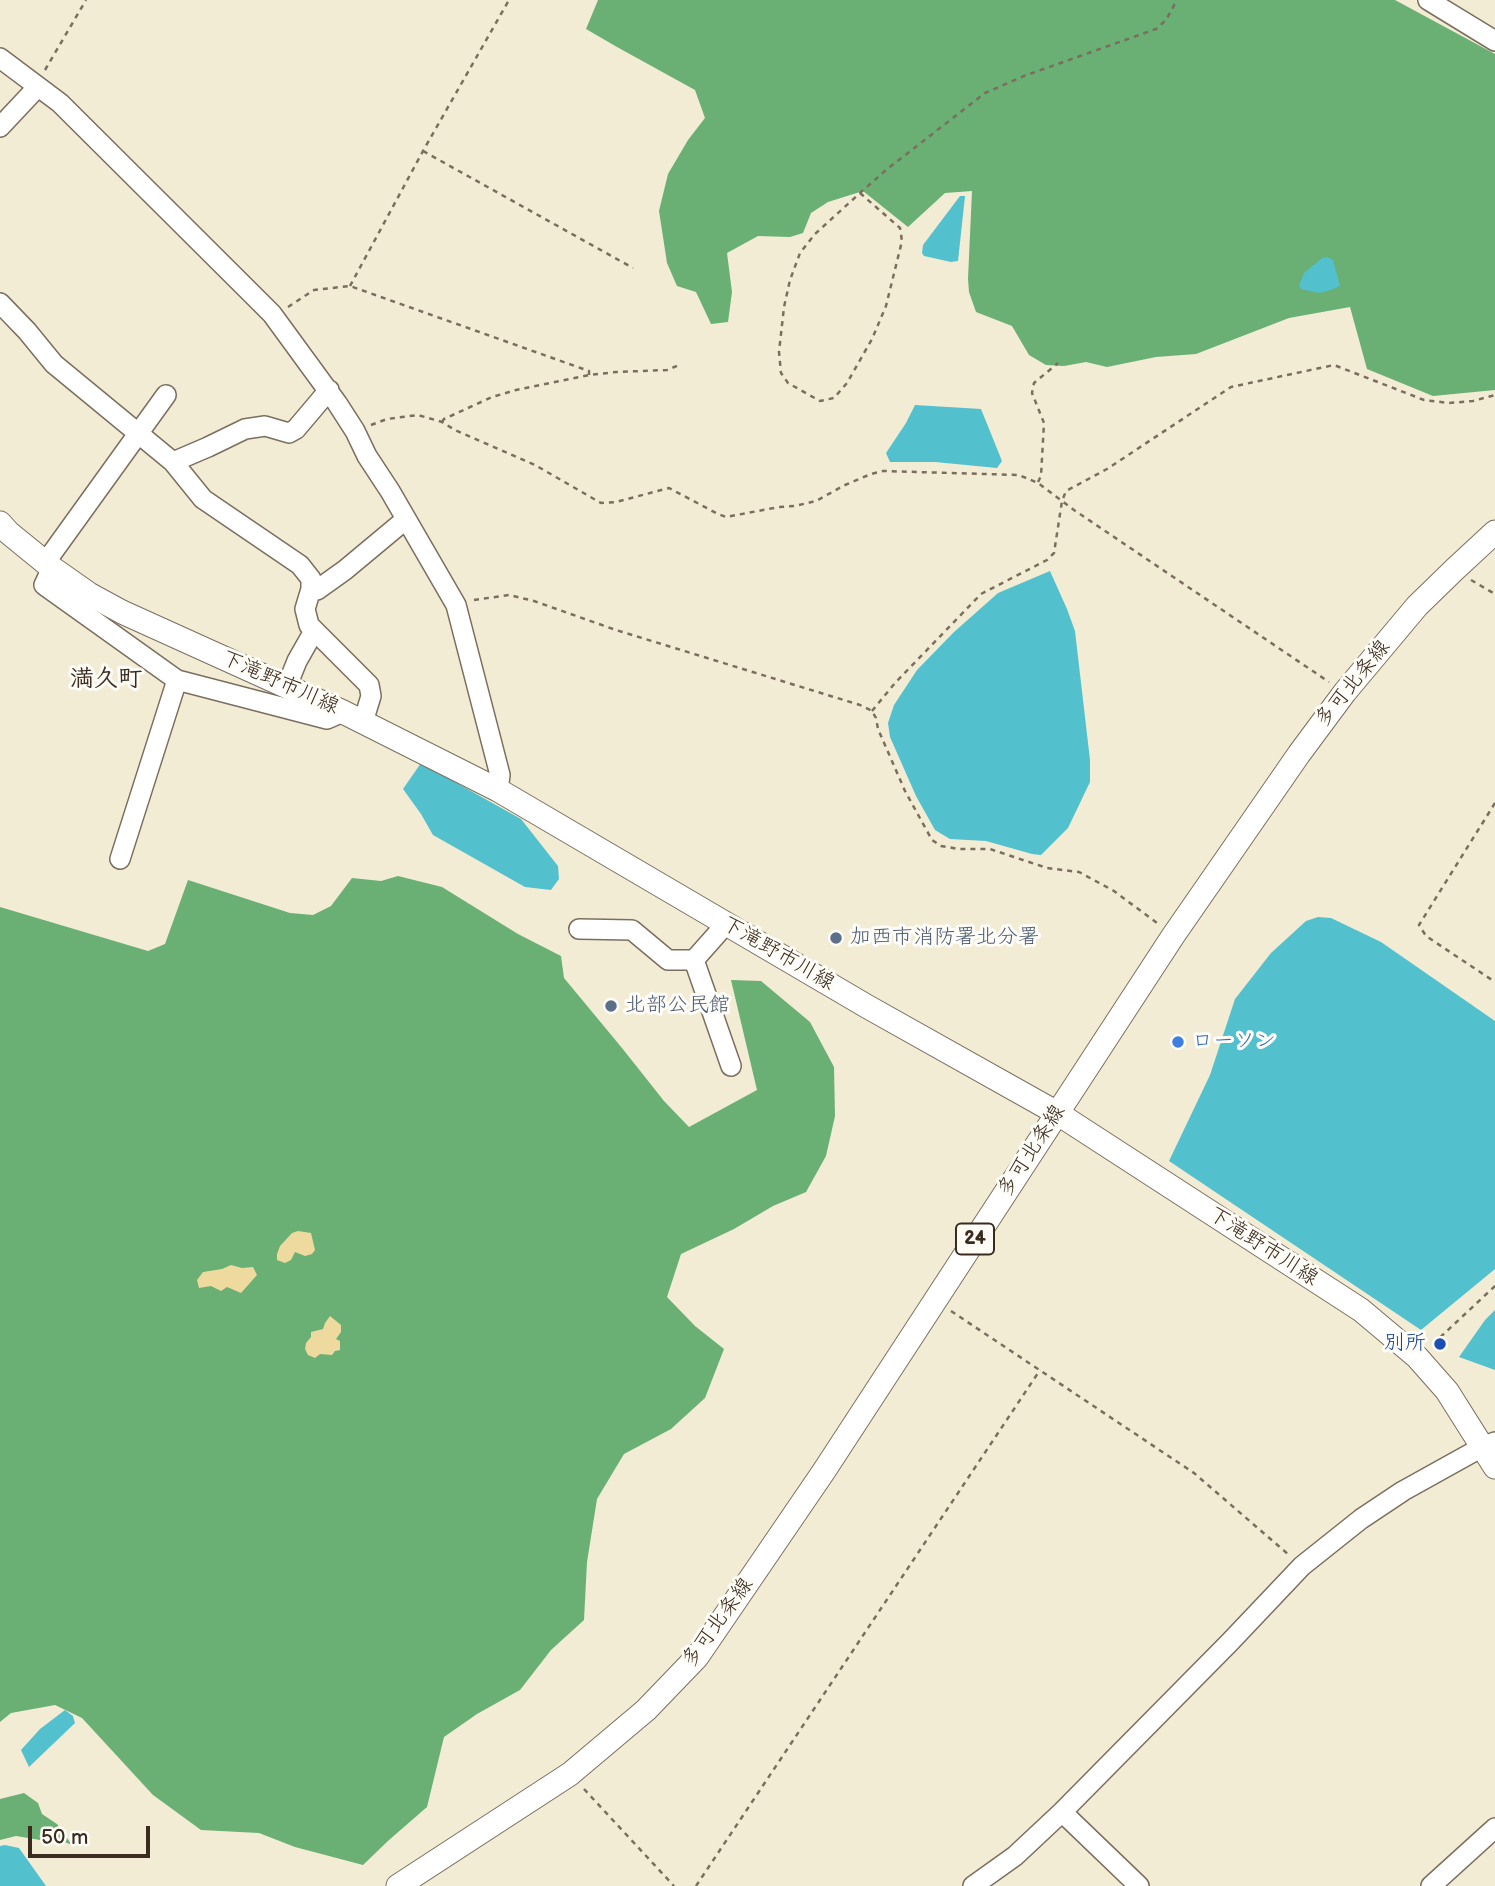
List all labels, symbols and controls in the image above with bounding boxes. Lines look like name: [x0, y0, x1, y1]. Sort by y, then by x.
street label: 多可北条線: [1310, 635, 1396, 733]
street label: 下滝野市川線: [217, 646, 343, 720]
district label: 満久町: [70, 666, 142, 694]
street label: 下滝野市川線: [717, 912, 839, 996]
place label: 加西市消防署北分署: [850, 925, 1039, 951]
marker: 加西市消防署北分署: [828, 930, 844, 946]
place label: 北部公民館: [625, 993, 730, 1019]
marker: 北部公民館: [603, 998, 619, 1014]
place label: ローソン: [1192, 1029, 1276, 1055]
marker: ローソン: [1170, 1034, 1186, 1050]
street label: 多可北条線: [993, 1100, 1071, 1202]
street label: 下滝野市川線: [1203, 1202, 1323, 1292]
road number: 24: [956, 1224, 994, 1254]
place label: 別所: [1384, 1331, 1426, 1357]
marker: 別所: [1432, 1336, 1448, 1352]
street label: 多可北条線: [677, 1573, 759, 1673]
scale bar: [32, 1812, 154, 1856]
text: 50 m: [41, 1825, 88, 1850]

